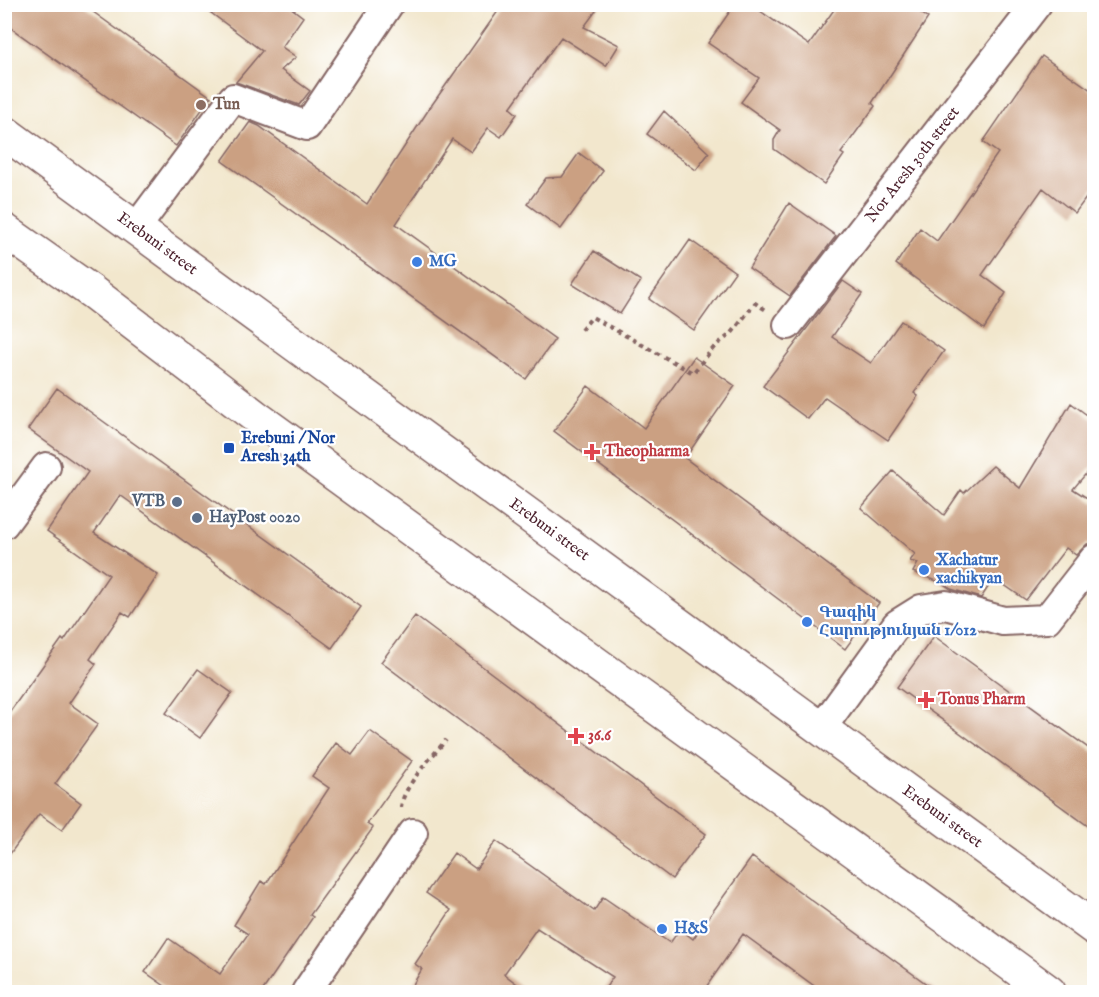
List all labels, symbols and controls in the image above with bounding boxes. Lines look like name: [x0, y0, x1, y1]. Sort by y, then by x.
place label: Tun: [212, 95, 241, 115]
marker: Tun: [194, 98, 208, 112]
street label: Nor Aresh 30th street: [862, 103, 965, 227]
street label: Erebuni street: [113, 208, 202, 280]
place label: MG: [429, 252, 457, 272]
marker: MG: [410, 255, 424, 269]
place label: Erebuni / Nor Aresh 34th: [240, 429, 335, 467]
marker: Erebuni / Nor Aresh 34th: [222, 441, 236, 455]
place label: Theopharma: [603, 442, 690, 462]
marker: Theopharma: [585, 445, 599, 459]
place label: VTB: [131, 492, 165, 512]
street label: Erebuni street: [505, 494, 594, 566]
marker: VTB: [170, 495, 184, 509]
place label: HayPost 0020: [209, 508, 300, 528]
marker: HayPost 0020: [190, 511, 204, 525]
place label: Xachatur xachikyan: [935, 551, 1003, 589]
marker: Xachatur xachikyan: [917, 563, 931, 577]
place label: Գագիկ Հարությունյան 1/012: [819, 603, 977, 641]
marker: Գագիկ Հարությունյան 1/012: [800, 615, 814, 629]
place label: Tonus Pharm: [937, 690, 1026, 710]
marker: Tonus Pharm: [919, 693, 933, 707]
place label: 36.6: [588, 726, 612, 746]
marker: 36.6: [569, 729, 583, 743]
street label: Erebuni street: [898, 781, 987, 853]
place label: H&S: [674, 919, 708, 939]
marker: H&S: [655, 922, 669, 936]

